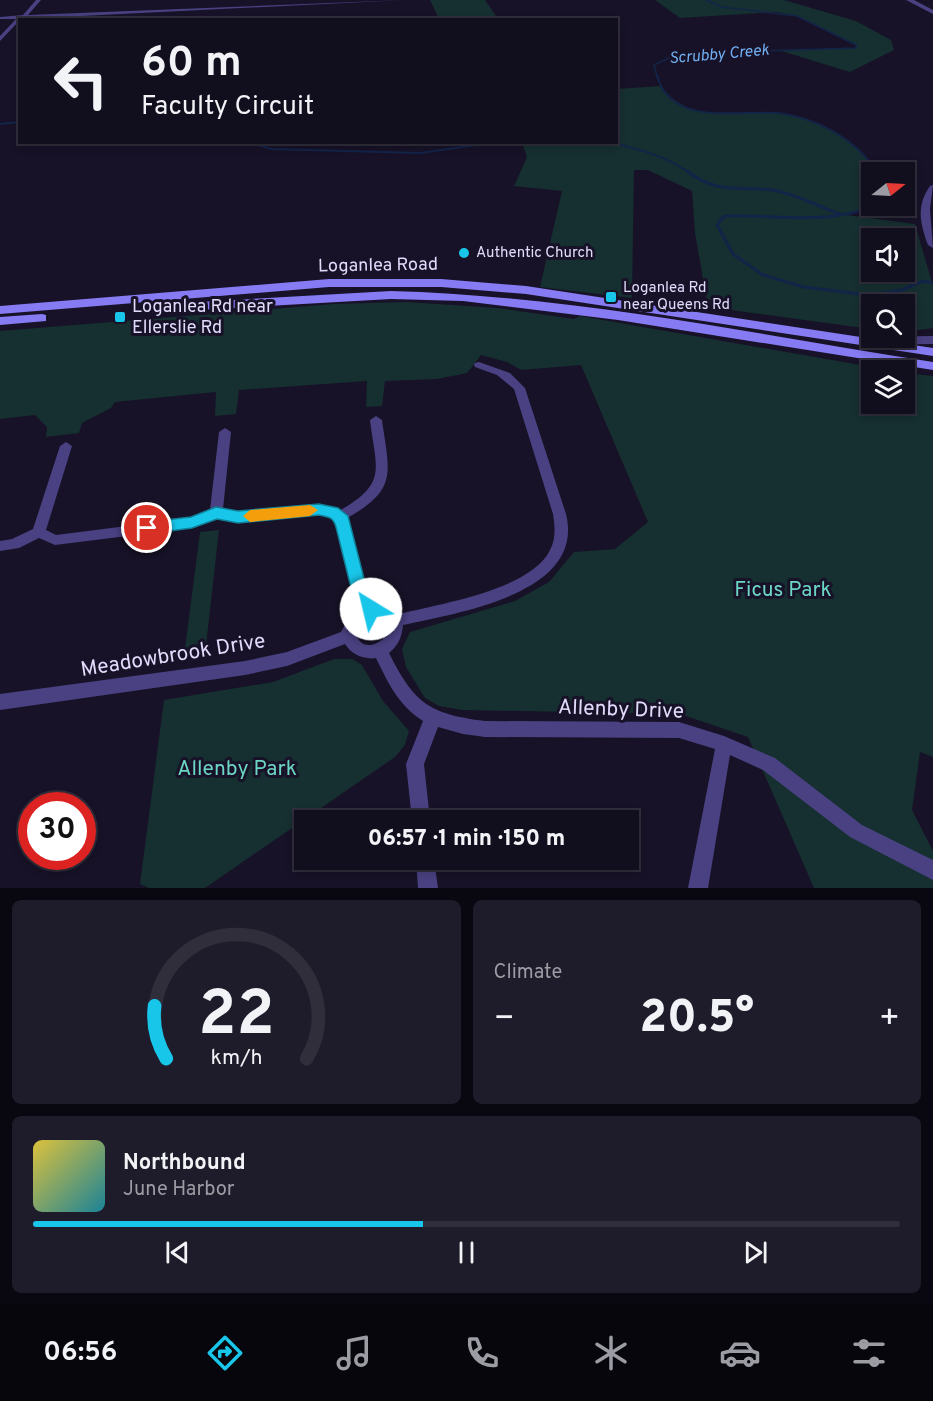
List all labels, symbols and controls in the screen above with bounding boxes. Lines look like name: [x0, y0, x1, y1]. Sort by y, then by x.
text: 60 m: [141, 38, 242, 91]
water label: Scrubby Creek: [668, 41, 771, 69]
icon: left: [42, 42, 120, 120]
text: Faculty Circuit: [141, 90, 314, 124]
north arrow: [861, 162, 915, 216]
map controls: [861, 162, 915, 414]
button: sound: [861, 228, 915, 282]
place label: Authentic Church: [476, 244, 593, 263]
marker: Authentic Church: [457, 246, 471, 260]
street label: Loganlea Road: [318, 253, 438, 279]
place label: Loganlea Rd near Queens Rd: [623, 279, 730, 315]
marker: Loganlea Rd near Queens Rd: [604, 290, 618, 304]
button: search: [861, 294, 915, 348]
place label: Loganlea Rd near Ellerslie Rd: [132, 296, 273, 340]
marker: Loganlea Rd near Ellerslie Rd: [113, 310, 127, 324]
button: layers: [861, 360, 915, 414]
pin: [121, 502, 172, 553]
icon: arrive: [130, 511, 163, 544]
position arrow: [339, 577, 403, 641]
park label: Ficus Park: [734, 577, 832, 604]
street label: Meadowbrook Drive: [79, 628, 267, 684]
street label: Allenby Drive: [558, 694, 684, 726]
park label: Allenby Park: [177, 756, 297, 783]
speed limit sign: 30: [18, 792, 96, 870]
text: 06:57 · 1 min · 150 m: [368, 826, 565, 853]
text: Climate: [494, 960, 562, 986]
text: 22: [198, 978, 274, 1057]
text: 20.5°: [639, 991, 754, 1048]
text: −: [494, 999, 515, 1041]
text: +: [879, 999, 900, 1041]
text: km/h: [210, 1045, 262, 1072]
text: Northbound: [123, 1150, 246, 1177]
text: June Harbor: [123, 1177, 235, 1203]
icon: previous: [161, 1236, 194, 1269]
icon: pause: [450, 1236, 483, 1269]
icon: next: [739, 1236, 772, 1269]
icon: directions: [204, 1332, 246, 1374]
icon: music: [333, 1332, 375, 1374]
icon: phone: [461, 1332, 503, 1374]
icon: climate: [590, 1332, 632, 1374]
icon: car: [719, 1332, 761, 1374]
icon: filters: [848, 1332, 890, 1374]
text: 06:56: [43, 1336, 117, 1370]

